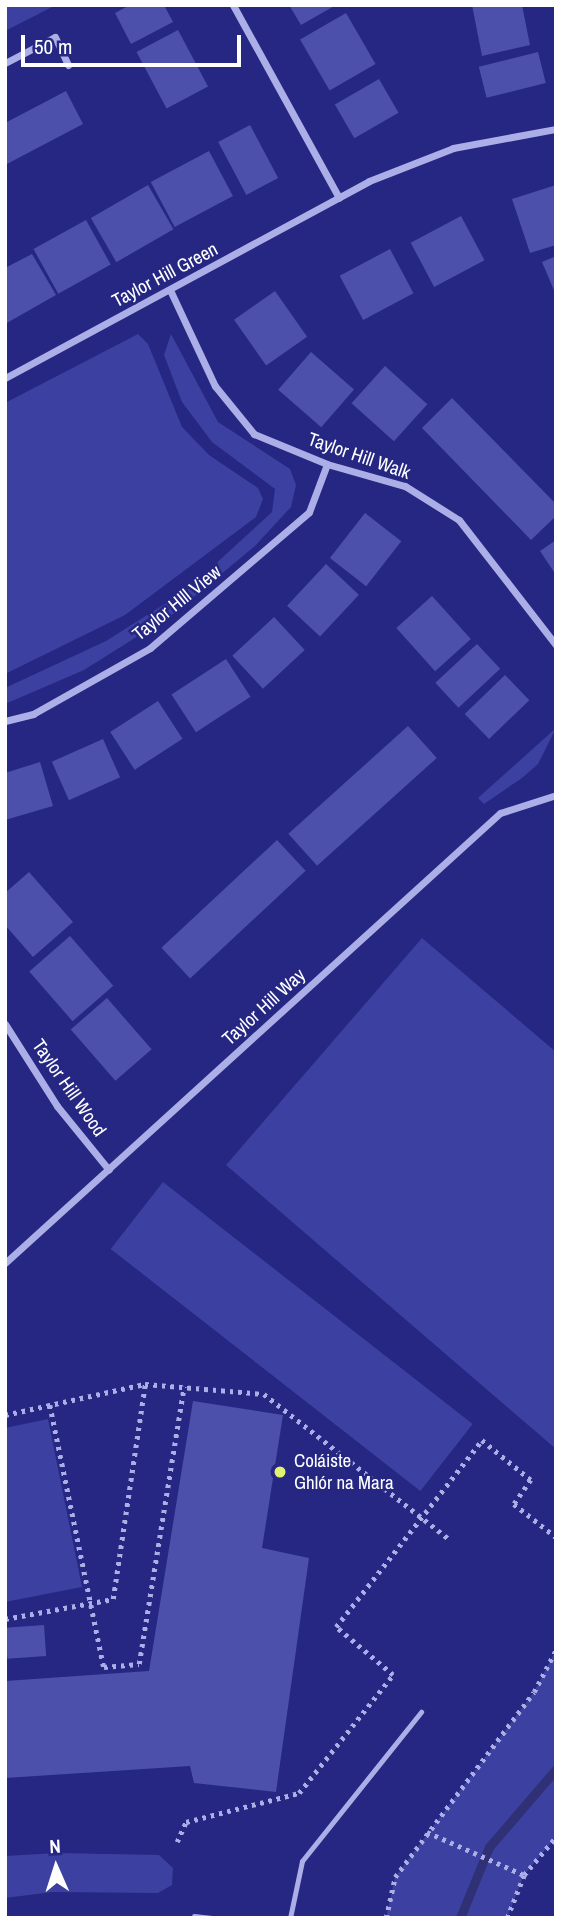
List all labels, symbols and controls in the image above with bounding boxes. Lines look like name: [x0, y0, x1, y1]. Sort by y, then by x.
scale bar: [24, 21, 245, 65]
text: 50 m: [34, 32, 72, 61]
street label: Taylor Hill Green: [108, 238, 222, 312]
street label: Taylor Hill Walk: [305, 428, 413, 484]
street label: Taylor HIll View: [128, 560, 226, 646]
street label: Taylor Hill Way: [218, 964, 310, 1050]
street label: Taylor Hill Wood: [27, 1035, 111, 1141]
place label: Coláiste Ghlór na Mara: [294, 1450, 394, 1494]
marker: Coláiste Ghlór na Mara: [272, 1464, 288, 1480]
north arrow: [21, 1832, 91, 1902]
text: N: [49, 1833, 61, 1859]

